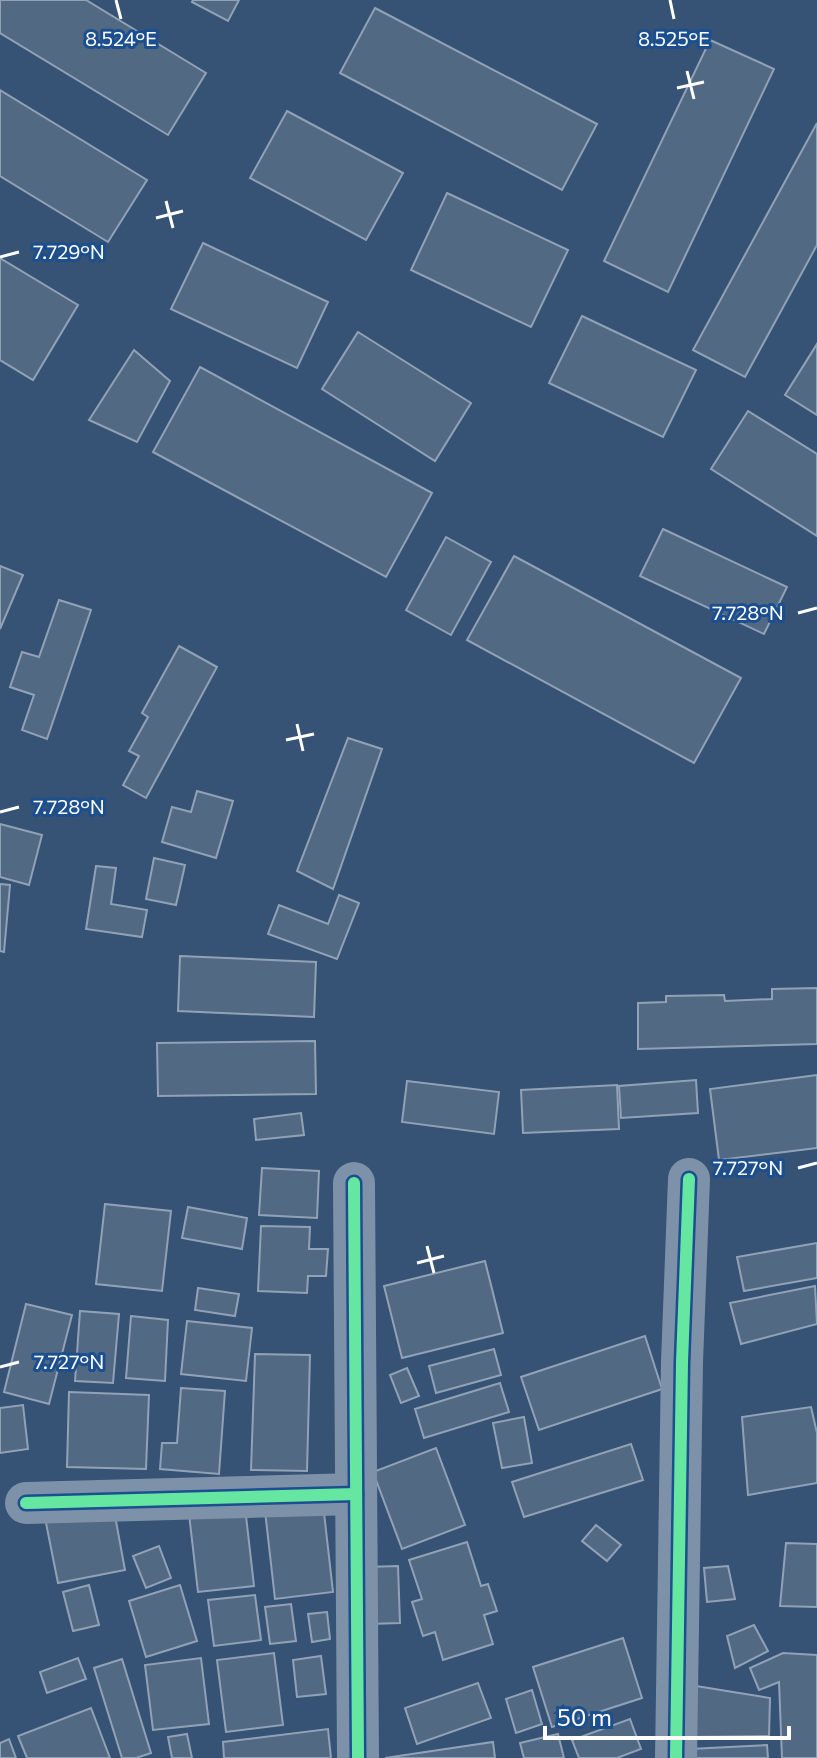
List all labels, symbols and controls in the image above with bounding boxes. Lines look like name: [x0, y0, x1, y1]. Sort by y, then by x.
text: 8.524°E: [85, 26, 157, 50]
text: 8.525°E: [638, 26, 710, 50]
text: 7.729°N: [33, 239, 105, 263]
text: 7.728°N: [712, 600, 784, 624]
text: 7.728°N: [33, 794, 105, 818]
text: 7.727°N: [713, 1155, 783, 1179]
text: 7.727°N: [34, 1349, 104, 1373]
scale bar: [545, 1690, 789, 1740]
text: 50 m: [557, 1702, 612, 1731]

